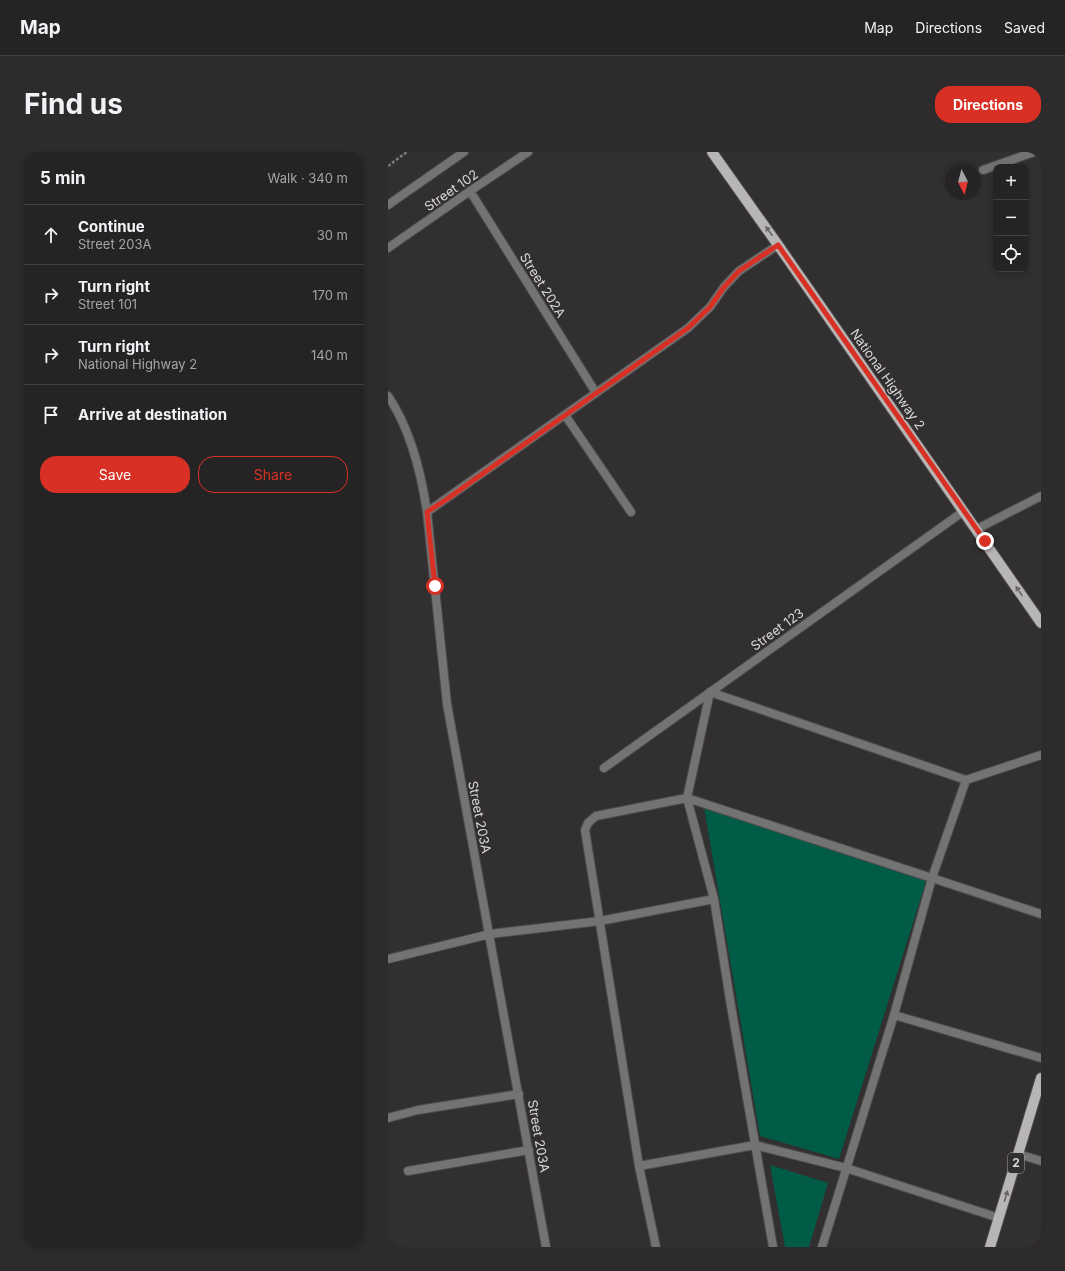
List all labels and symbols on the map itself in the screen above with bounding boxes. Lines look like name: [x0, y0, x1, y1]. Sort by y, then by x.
north arrow: [945, 164, 981, 200]
street label: Street 102: [421, 166, 481, 214]
one-way arrow: [765, 226, 773, 237]
street label: Street 202A: [517, 250, 569, 320]
street label: National Highway 2: [847, 326, 929, 432]
route end: [976, 532, 994, 550]
route start: [426, 577, 444, 595]
one-way arrow: [1015, 586, 1023, 596]
street label: Street 123: [747, 604, 807, 654]
street label: Street 203A: [465, 779, 495, 855]
street label: Street 203A: [525, 1098, 553, 1174]
road number: 2: [1008, 1153, 1024, 1173]
one-way arrow: [1003, 1190, 1009, 1202]

